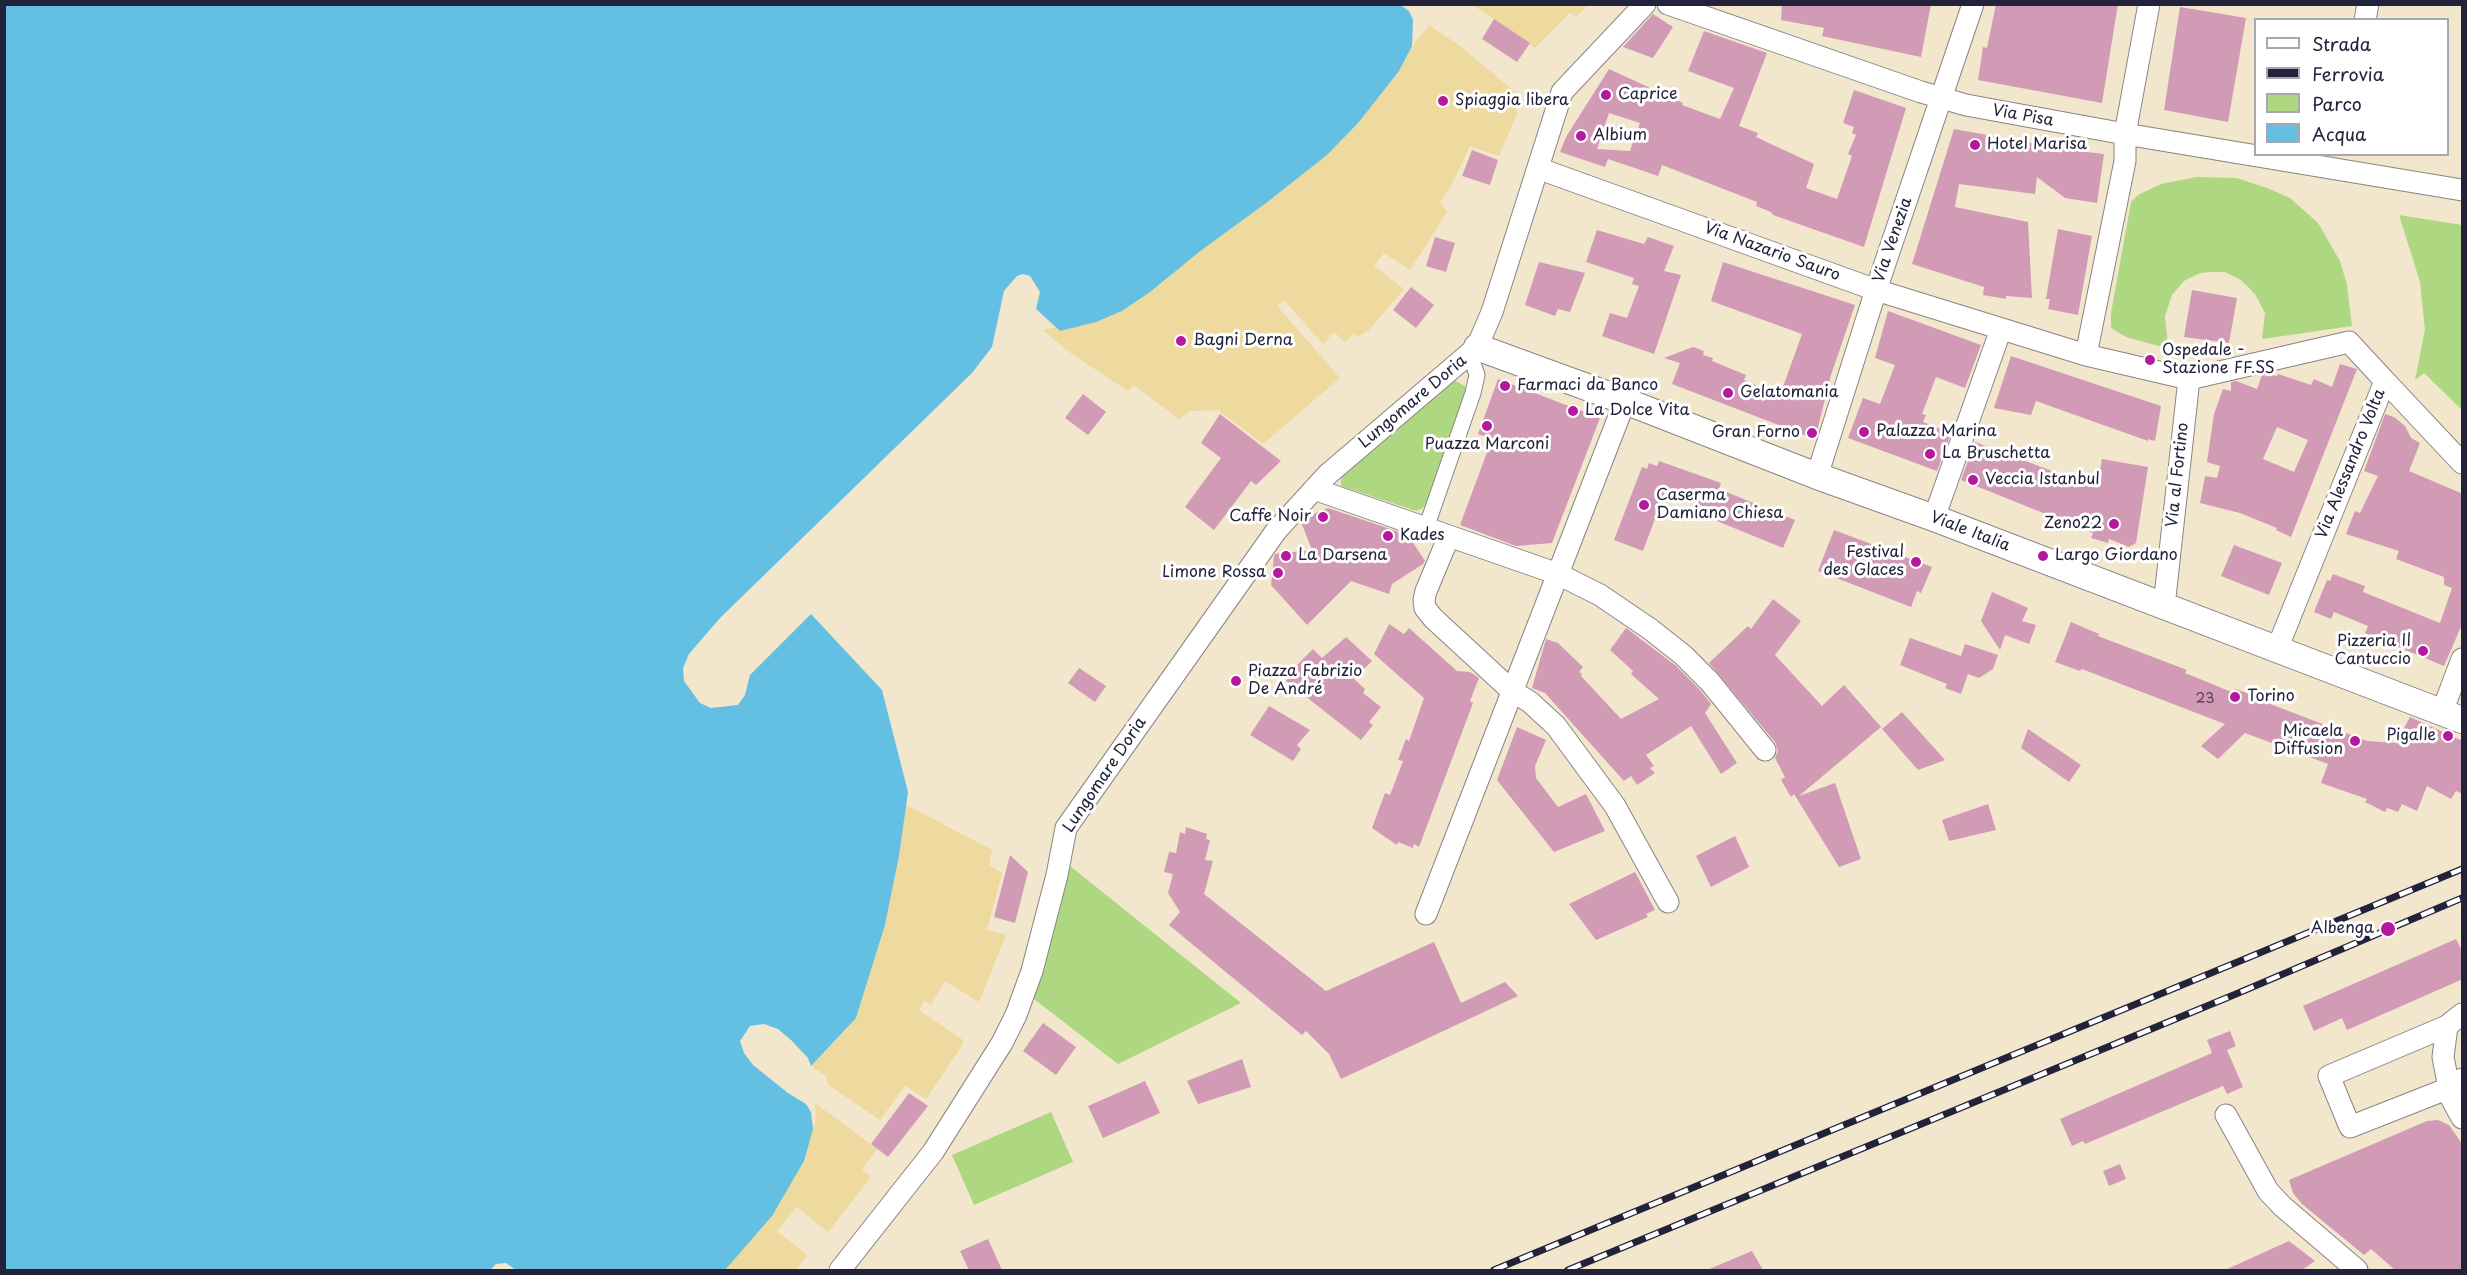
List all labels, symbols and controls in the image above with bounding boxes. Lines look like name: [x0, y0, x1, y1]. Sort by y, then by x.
legend: [2254, 18, 2449, 156]
text: Strada: [2312, 30, 2371, 57]
text: Ferrovia: [2312, 60, 2384, 87]
place label: Caprice: [1618, 85, 1677, 105]
marker: Caprice: [1599, 88, 1613, 102]
text: Parco: [2312, 90, 2362, 117]
place label: Spiaggia libera: [1455, 91, 1569, 111]
marker: Spiaggia libera: [1436, 94, 1450, 108]
street label: Via Pisa: [1991, 101, 2055, 131]
text: Acqua: [2312, 120, 2366, 147]
place label: Albium: [1593, 126, 1647, 146]
marker: Albium: [1574, 129, 1588, 143]
place label: Hotel Marisa: [1987, 135, 2087, 155]
marker: Hotel Marisa: [1968, 138, 1982, 152]
street label: Via Venezia: [1869, 195, 1917, 285]
street label: Via Nazario Sauro: [1701, 218, 1843, 286]
place label: Bagni Derna: [1193, 331, 1293, 351]
marker: Bagni Derna: [1174, 334, 1188, 348]
place label: Ospedale - Stazione FF.SS: [2162, 341, 2275, 379]
street label: Lungomare Doria: [1355, 351, 1471, 453]
marker: Ospedale - Stazione FF.SS: [2143, 353, 2157, 367]
place label: Farmaci da Banco: [1517, 376, 1658, 396]
marker: Farmaci da Banco: [1498, 379, 1512, 393]
place label: Gelatomania: [1740, 383, 1839, 403]
marker: Gelatomania: [1721, 386, 1735, 400]
street label: Via Alessandro Volta: [2312, 386, 2390, 542]
place label: La Dolce Vita: [1585, 401, 1690, 421]
marker: La Dolce Vita: [1566, 404, 1580, 418]
marker: Puazza Marconi: [1480, 419, 1494, 433]
place label: Palazza Marina: [1876, 422, 1996, 442]
street label: Via al Fortino: [2163, 422, 2193, 528]
place label: Gran Forno: [1712, 423, 1800, 443]
marker: Palazza Marina: [1857, 425, 1871, 439]
marker: Gran Forno: [1805, 426, 1819, 440]
place label: Puazza Marconi: [1425, 435, 1549, 455]
place label: La Bruschetta: [1942, 444, 2050, 464]
marker: La Bruschetta: [1923, 447, 1937, 461]
place label: Veccia Istanbul: [1985, 470, 2100, 490]
marker: Veccia Istanbul: [1966, 473, 1980, 487]
place label: Caserma Damiano Chiesa: [1656, 486, 1783, 524]
marker: Caserma Damiano Chiesa: [1637, 498, 1651, 512]
place label: Caffe Noir: [1229, 507, 1311, 527]
street label: Viale Italia: [1927, 508, 2013, 556]
marker: Caffe Noir: [1316, 510, 1330, 524]
place label: Zeno22: [2044, 514, 2102, 534]
marker: Zeno22: [2107, 517, 2121, 531]
place label: Kades: [1400, 526, 1445, 546]
marker: Kades: [1381, 529, 1395, 543]
place label: Festival des Glaces: [1824, 543, 1904, 581]
place label: La Darsena: [1298, 546, 1387, 566]
place label: Largo Giordano: [2055, 546, 2178, 566]
marker: La Darsena: [1279, 549, 1293, 563]
marker: Largo Giordano: [2036, 549, 2050, 563]
marker: Festival des Glaces: [1909, 555, 1923, 569]
place label: Limone Rossa: [1162, 563, 1266, 583]
marker: Limone Rossa: [1271, 566, 1285, 580]
place label: Pizzeria Il Cantuccio: [2335, 632, 2411, 670]
marker: Pizzeria Il Cantuccio: [2416, 644, 2430, 658]
place label: Piazza Fabrizio De André: [1248, 662, 1362, 700]
marker: Piazza Fabrizio De André: [1229, 674, 1243, 688]
place label: Torino: [2247, 687, 2295, 707]
marker: Torino: [2228, 690, 2242, 704]
house number: 23: [2196, 691, 2214, 707]
street label: Lungomare Doria: [1059, 714, 1151, 836]
place label: Micaela Diffusion: [2273, 722, 2343, 760]
place label: Pigalle: [2387, 726, 2436, 746]
marker: Pigalle: [2441, 729, 2455, 743]
marker: Micaela Diffusion: [2348, 734, 2362, 748]
place label: Albenga: [2311, 919, 2374, 939]
marker: Albenga: [2379, 920, 2397, 938]

